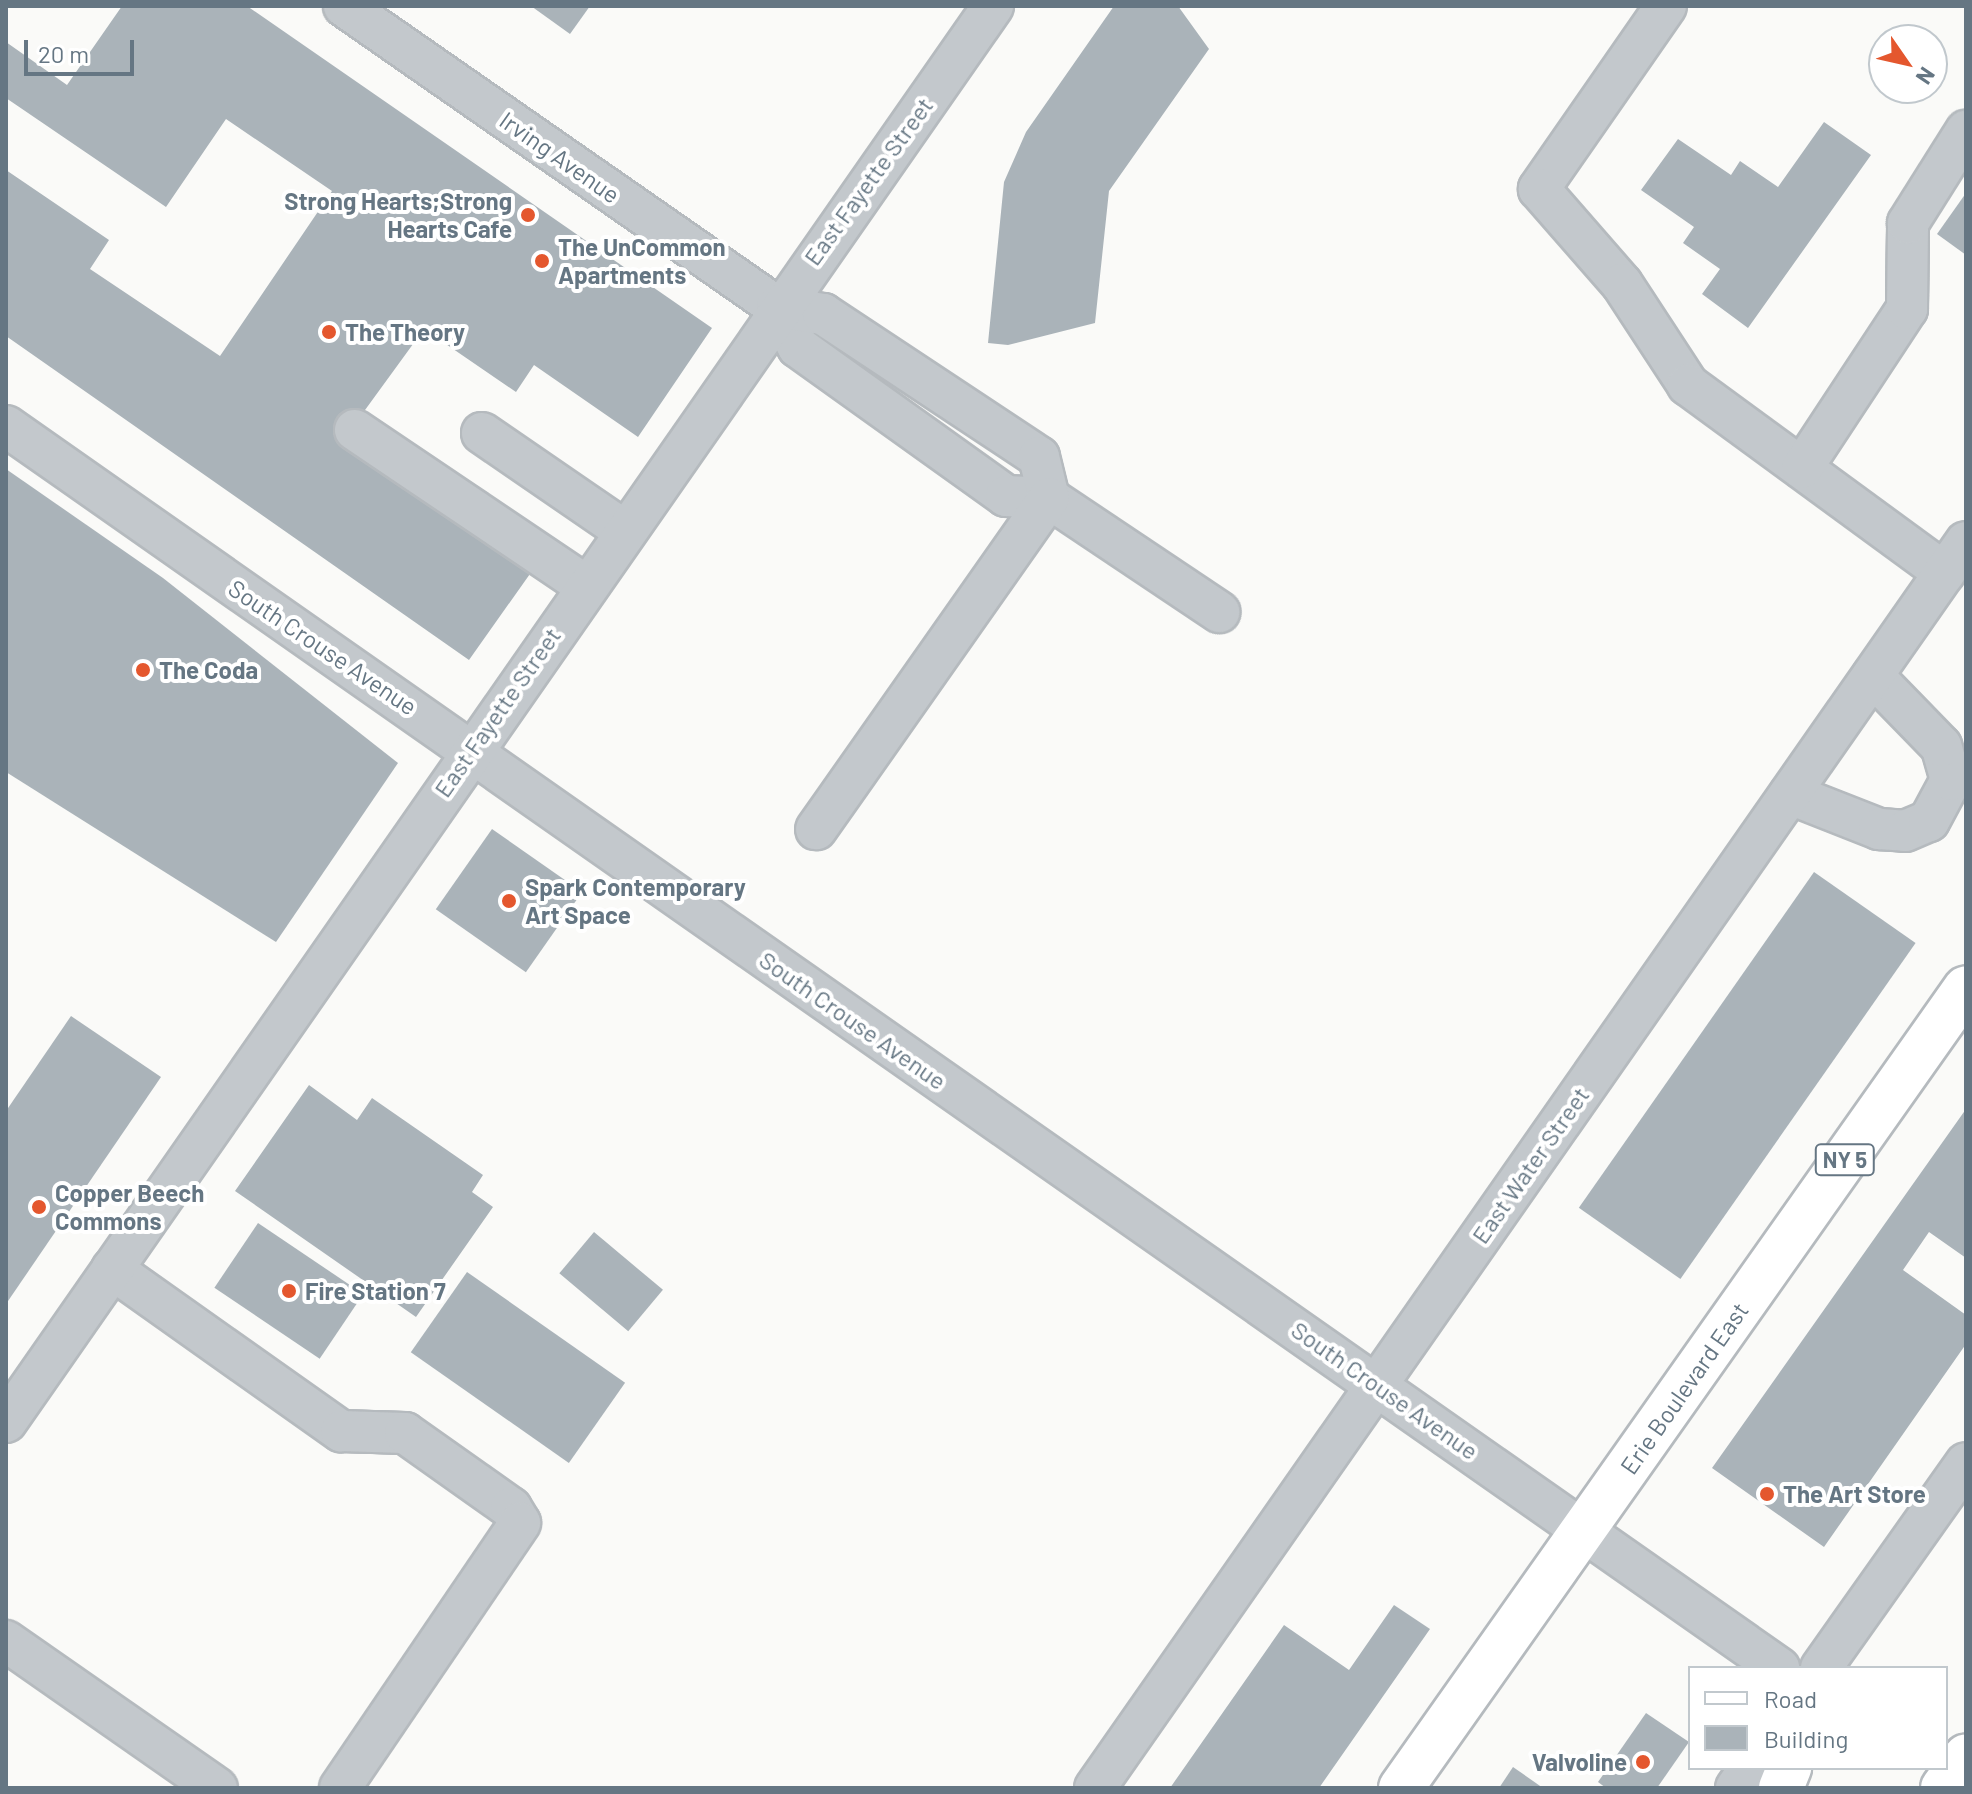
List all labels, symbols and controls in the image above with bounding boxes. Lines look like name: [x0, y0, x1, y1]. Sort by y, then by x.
scale bar: [28, 24, 138, 74]
north arrow: [1868, 24, 1948, 104]
text: 20 m: [38, 39, 89, 68]
text: N: [1911, 63, 1941, 90]
street label: East Fayette Street: [797, 92, 939, 270]
street label: Irving Avenue: [494, 105, 626, 209]
place label: Strong Hearts;Strong Hearts Cafe: [284, 187, 512, 243]
marker: Strong Hearts;Strong Hearts Cafe: [519, 206, 537, 224]
place label: The UnCommon Apartments: [558, 233, 726, 289]
marker: The UnCommon Apartments: [533, 252, 551, 270]
place label: The Theory: [345, 318, 465, 346]
marker: The Theory: [320, 323, 338, 341]
street label: South Crouse Avenue: [223, 573, 423, 721]
street label: East Fayette Street: [428, 622, 566, 802]
place label: The Coda: [159, 656, 258, 684]
marker: The Coda: [134, 661, 152, 679]
place label: Spark Contemporary Art Space: [525, 873, 746, 929]
marker: Spark Contemporary Art Space: [500, 892, 518, 910]
street label: South Crouse Avenue: [754, 945, 952, 1095]
street label: East Water Street: [1465, 1081, 1595, 1249]
road number: NY 5: [1813, 1142, 1877, 1178]
place label: Copper Beech Commons: [55, 1179, 204, 1235]
marker: Copper Beech Commons: [30, 1198, 48, 1216]
place label: Fire Station 7: [305, 1277, 446, 1305]
marker: Fire Station 7: [280, 1282, 298, 1300]
street label: Erie Boulevard East: [1614, 1297, 1754, 1479]
street label: South Crouse Avenue: [1286, 1315, 1484, 1465]
place label: The Art Store: [1783, 1480, 1926, 1508]
marker: The Art Store: [1758, 1485, 1776, 1503]
legend: [1688, 1666, 1948, 1770]
text: Road: [1764, 1684, 1817, 1713]
text: Building: [1764, 1724, 1848, 1753]
place label: Valvoline: [1532, 1748, 1627, 1776]
marker: Valvoline: [1634, 1753, 1652, 1771]

